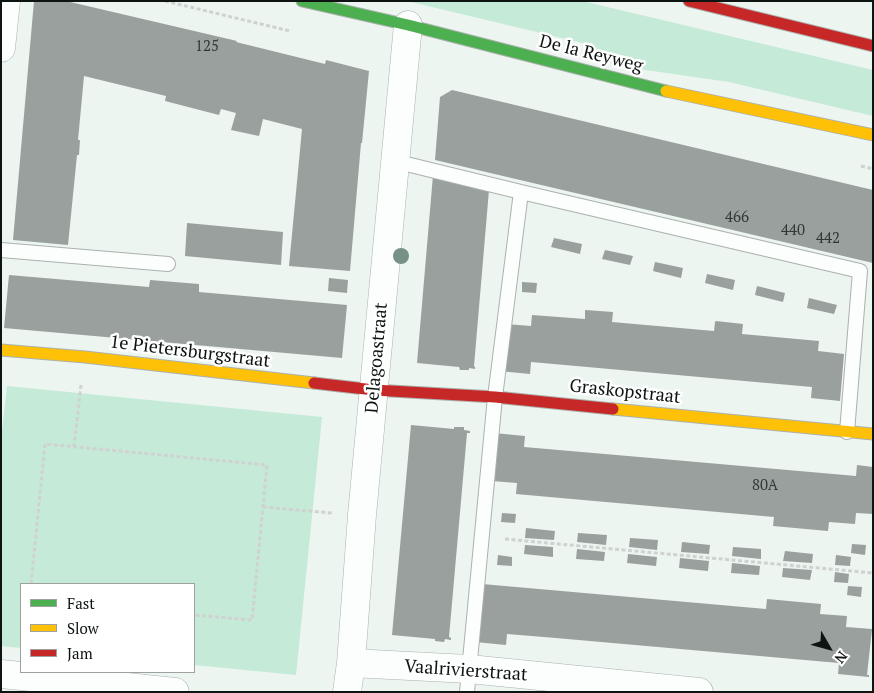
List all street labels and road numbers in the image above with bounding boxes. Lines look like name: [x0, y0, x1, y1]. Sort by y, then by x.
street label: De la Reyweg: [537, 31, 645, 77]
street label: Delagoastraat: [361, 302, 393, 414]
street label: 1e Pietersburgstraat: [109, 331, 271, 373]
street label: Graskopstraat: [568, 375, 682, 409]
street label: Vaalrivierstraat: [404, 656, 528, 686]

